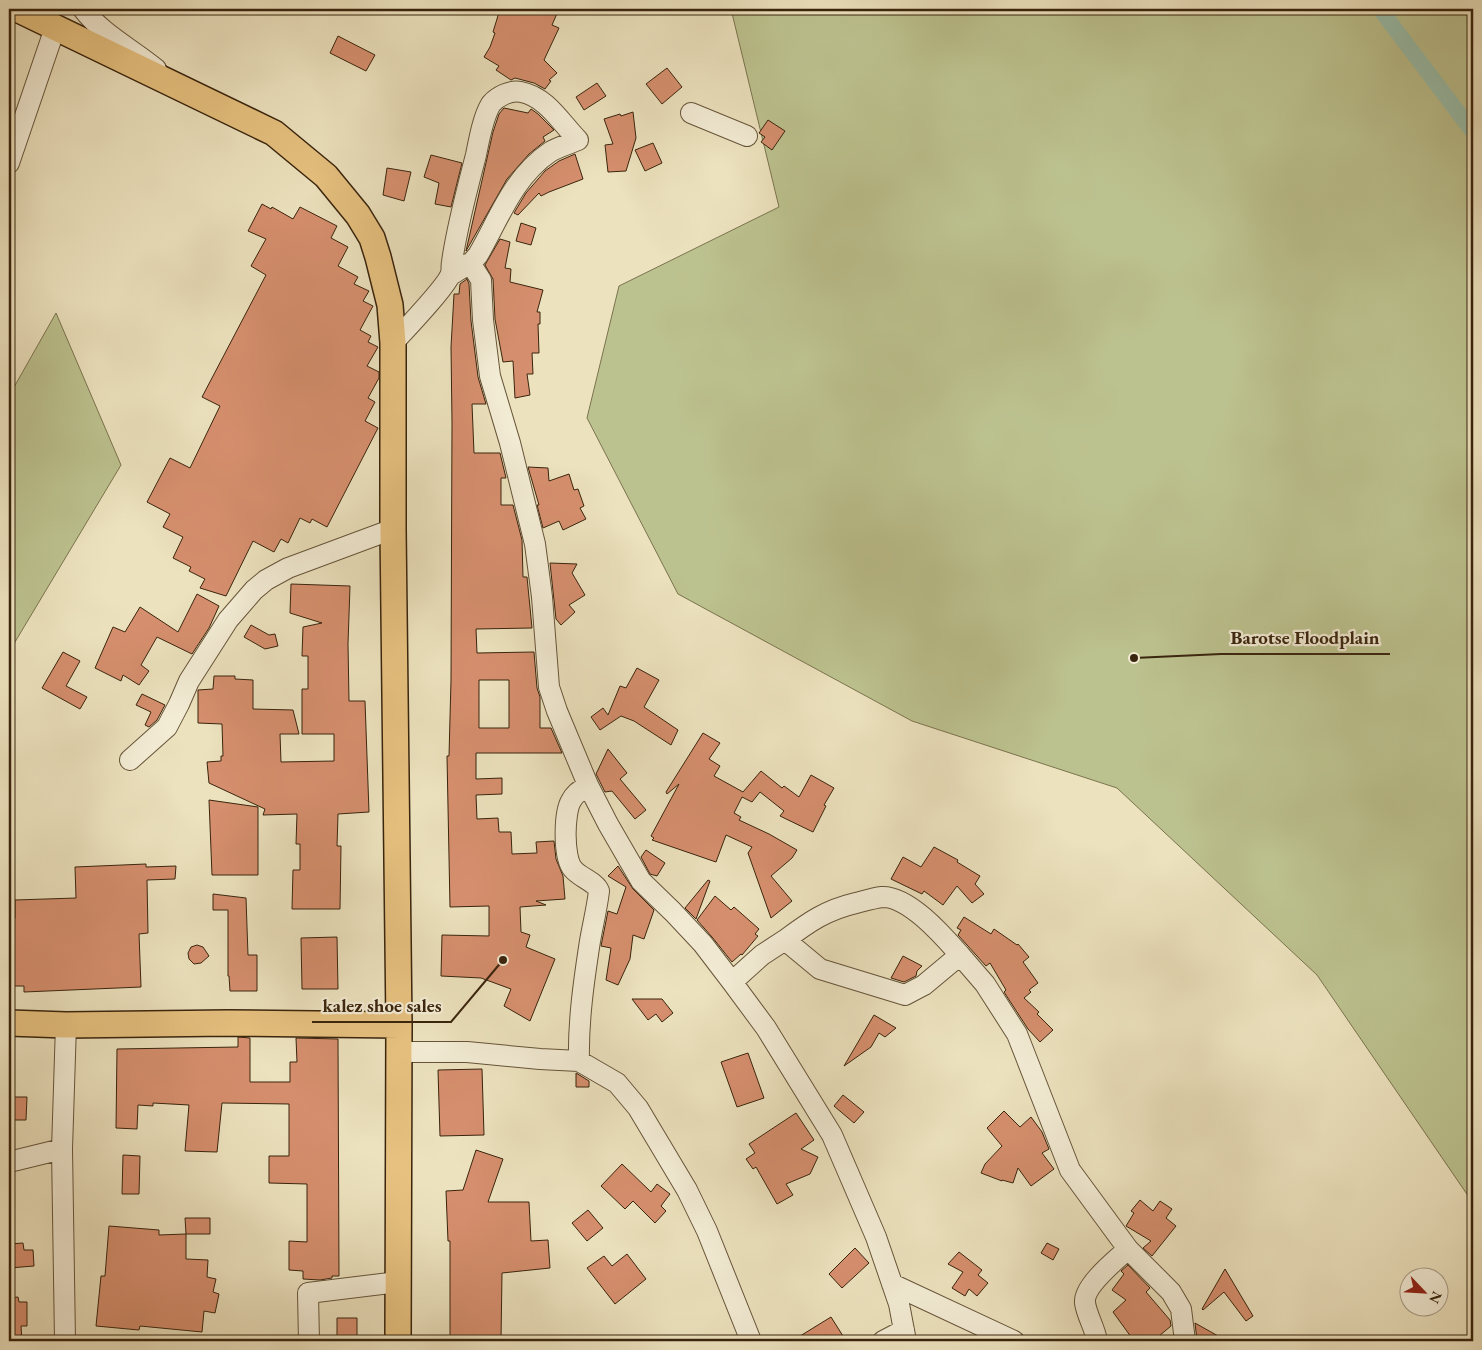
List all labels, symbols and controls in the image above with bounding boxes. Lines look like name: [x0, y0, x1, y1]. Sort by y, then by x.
callout: Barotse Floodplain: [1221, 620, 1390, 654]
text: Barotse Floodplain: [1230, 625, 1380, 650]
callout: kalez shoe sales: [312, 988, 451, 1022]
text: kalez shoe sales: [322, 993, 442, 1018]
north arrow: [1400, 1268, 1450, 1318]
text: N: [1425, 1289, 1446, 1307]

